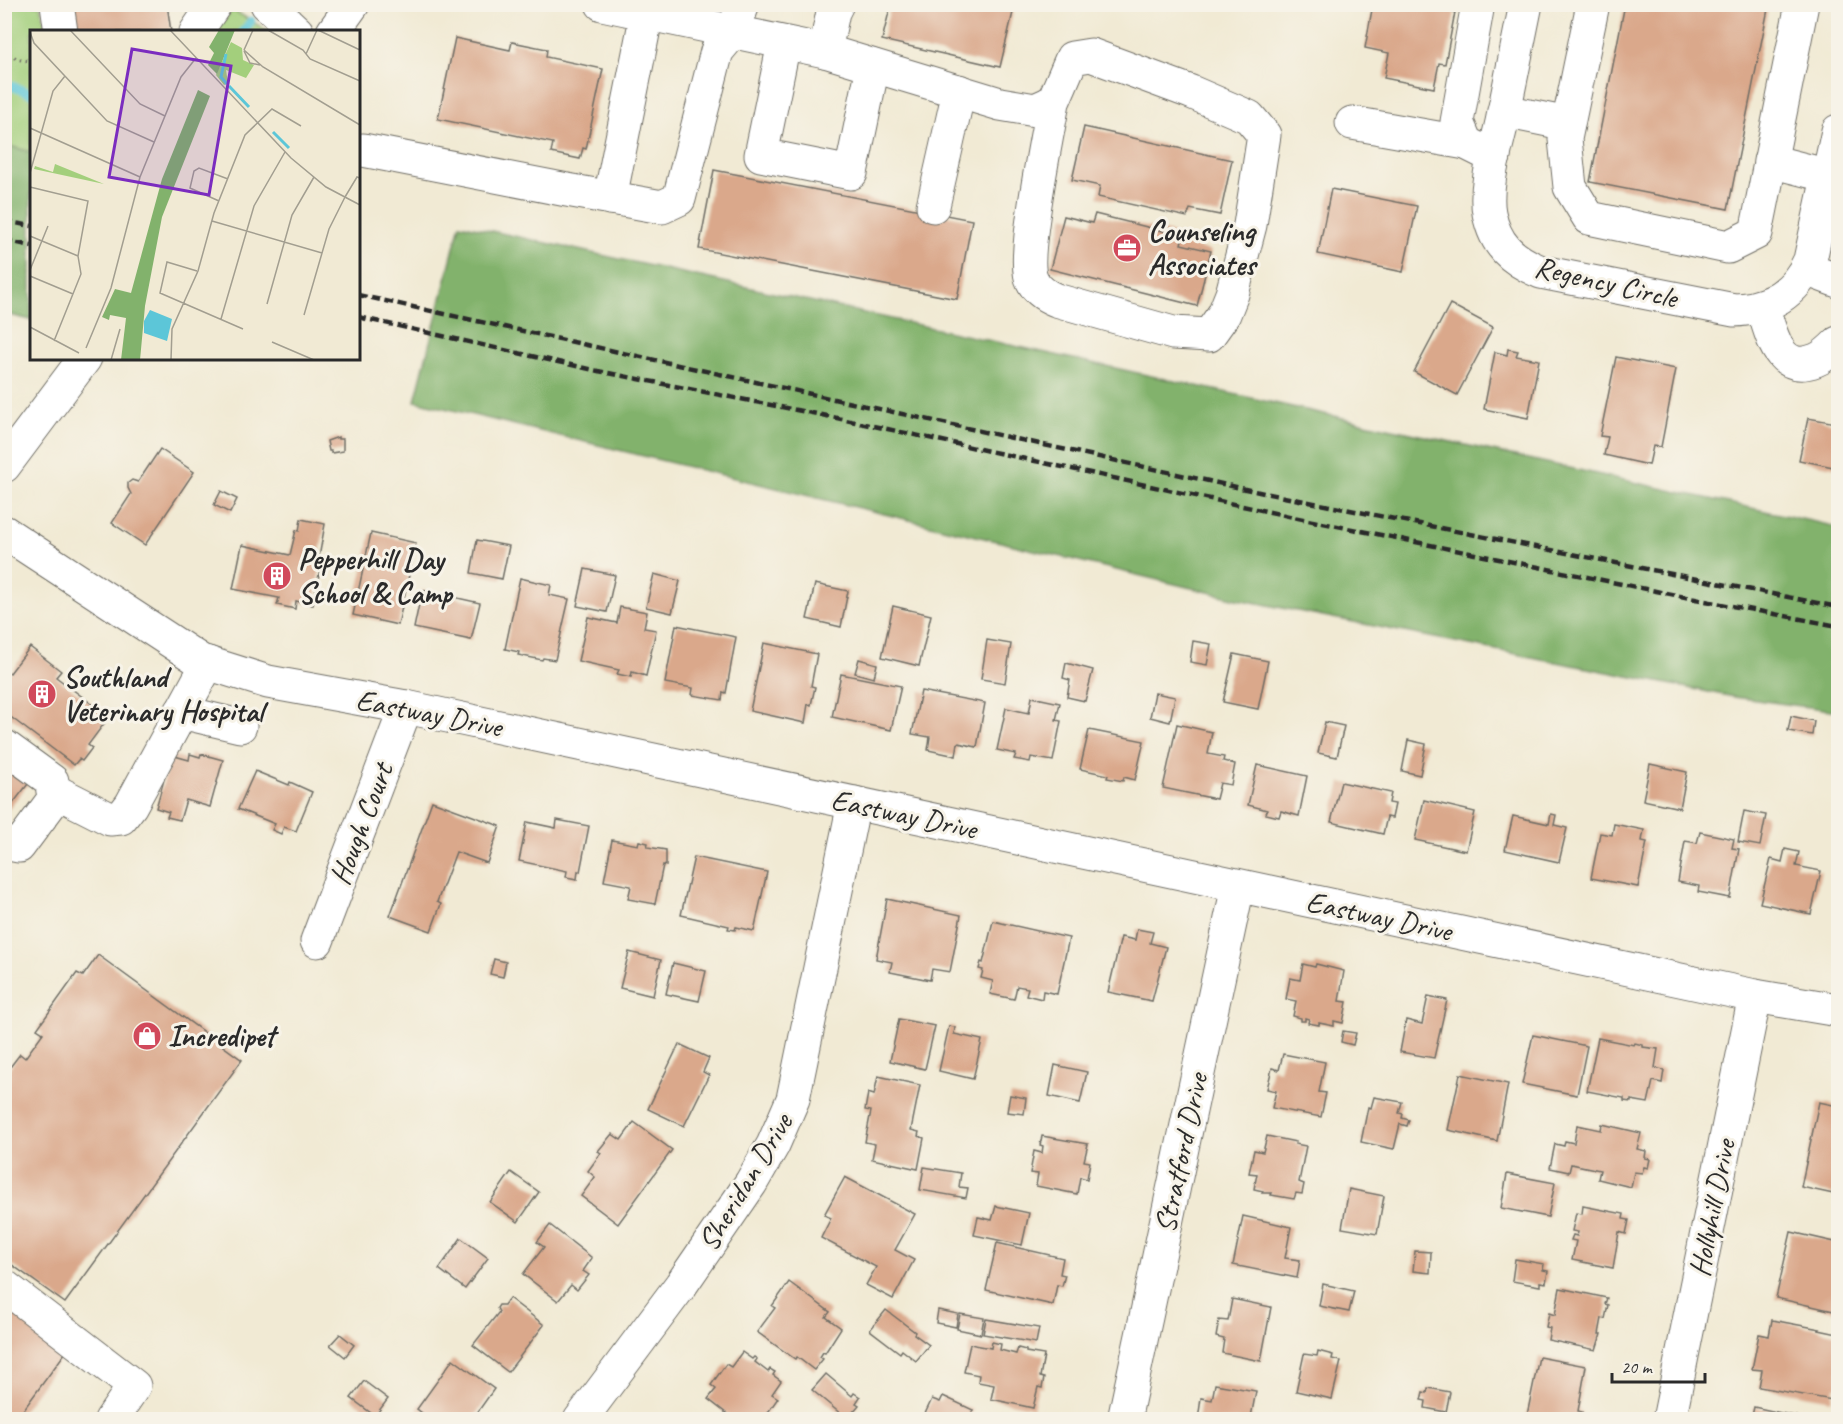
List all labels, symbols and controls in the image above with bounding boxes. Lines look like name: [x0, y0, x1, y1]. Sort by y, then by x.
inset map: [30, 30, 360, 360]
place label: Counseling Associates: [1148, 212, 1259, 284]
office icon: Counseling Associates: [1111, 232, 1143, 264]
street label: Regency Circle: [1531, 247, 1683, 317]
place label: Pepperhill Day School & Camp: [298, 540, 454, 612]
building icon: Pepperhill Day School & Camp: [261, 560, 293, 592]
place label: Southland Veterinary Hospital: [63, 658, 269, 731]
building icon: Southland Veterinary Hospital: [26, 678, 58, 710]
street label: Eastway Drive: [353, 680, 507, 746]
street label: Hough Court: [321, 755, 403, 890]
street label: Eastway Drive: [828, 780, 982, 848]
street label: Eastway Drive: [1303, 882, 1457, 950]
place label: Incredipet: [168, 1017, 280, 1055]
shop icon: Incredipet: [131, 1020, 163, 1052]
street label: Stratford Drive: [1146, 1068, 1217, 1236]
street label: Sheridan Drive: [689, 1104, 802, 1258]
street label: Hollyhill Drive: [1680, 1134, 1744, 1280]
scale bar: [1612, 1346, 1705, 1384]
text: 20 m: [1621, 1356, 1654, 1378]

